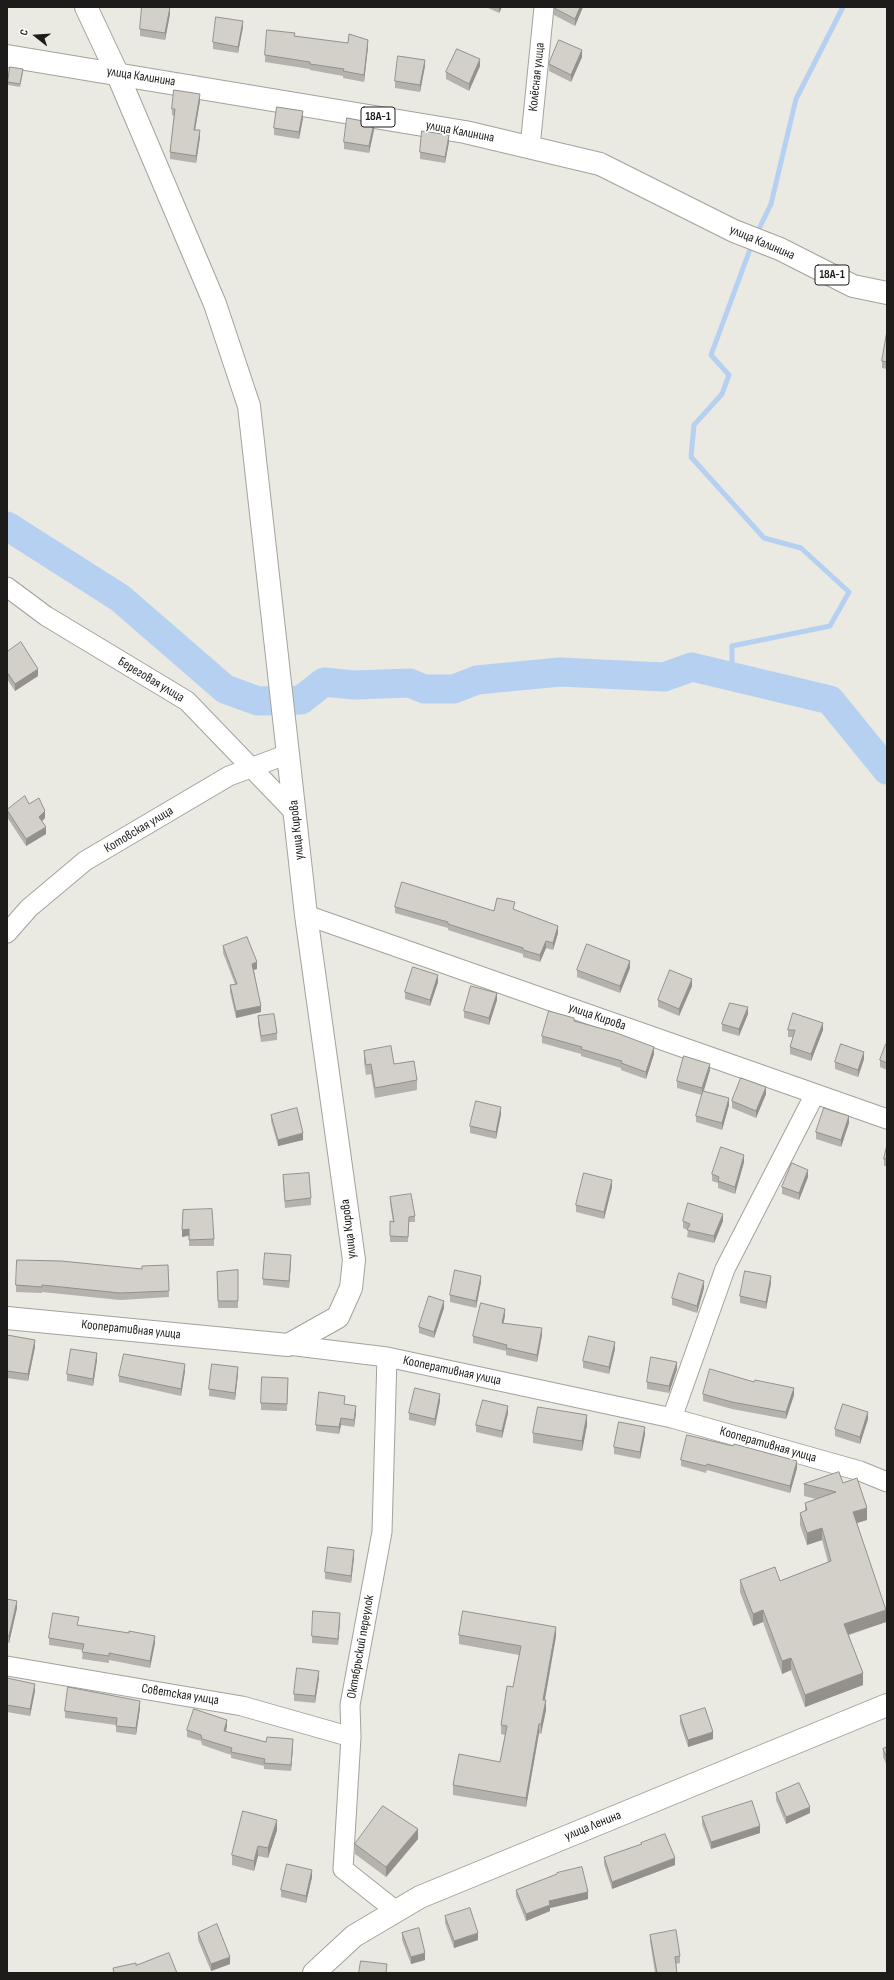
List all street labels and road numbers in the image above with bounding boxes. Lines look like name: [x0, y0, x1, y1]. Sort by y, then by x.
street label: Колёсная улица: [526, 42, 548, 112]
street label: улица Калинина: [105, 64, 177, 90]
road number: 18А-1: [361, 107, 395, 127]
street label: улица Калинина: [424, 118, 496, 146]
street label: улица Калинина: [727, 222, 797, 264]
road number: 18А-1: [815, 265, 849, 285]
street label: Береговая улица: [115, 654, 187, 706]
street label: улица Кирова: [286, 799, 308, 861]
street label: Котовская улица: [102, 803, 176, 857]
street label: улица Кирова: [566, 1000, 628, 1034]
street label: улица Кирова: [338, 1198, 360, 1260]
street label: Кооперативная улица: [81, 1317, 181, 1343]
street label: Кооперативная улица: [402, 1353, 502, 1389]
street label: Кооперативная улица: [718, 1424, 818, 1466]
street label: Октябрьский переулок: [344, 1594, 378, 1700]
street label: Советская улица: [140, 1681, 220, 1709]
street label: улица Ленина: [562, 1808, 624, 1844]

